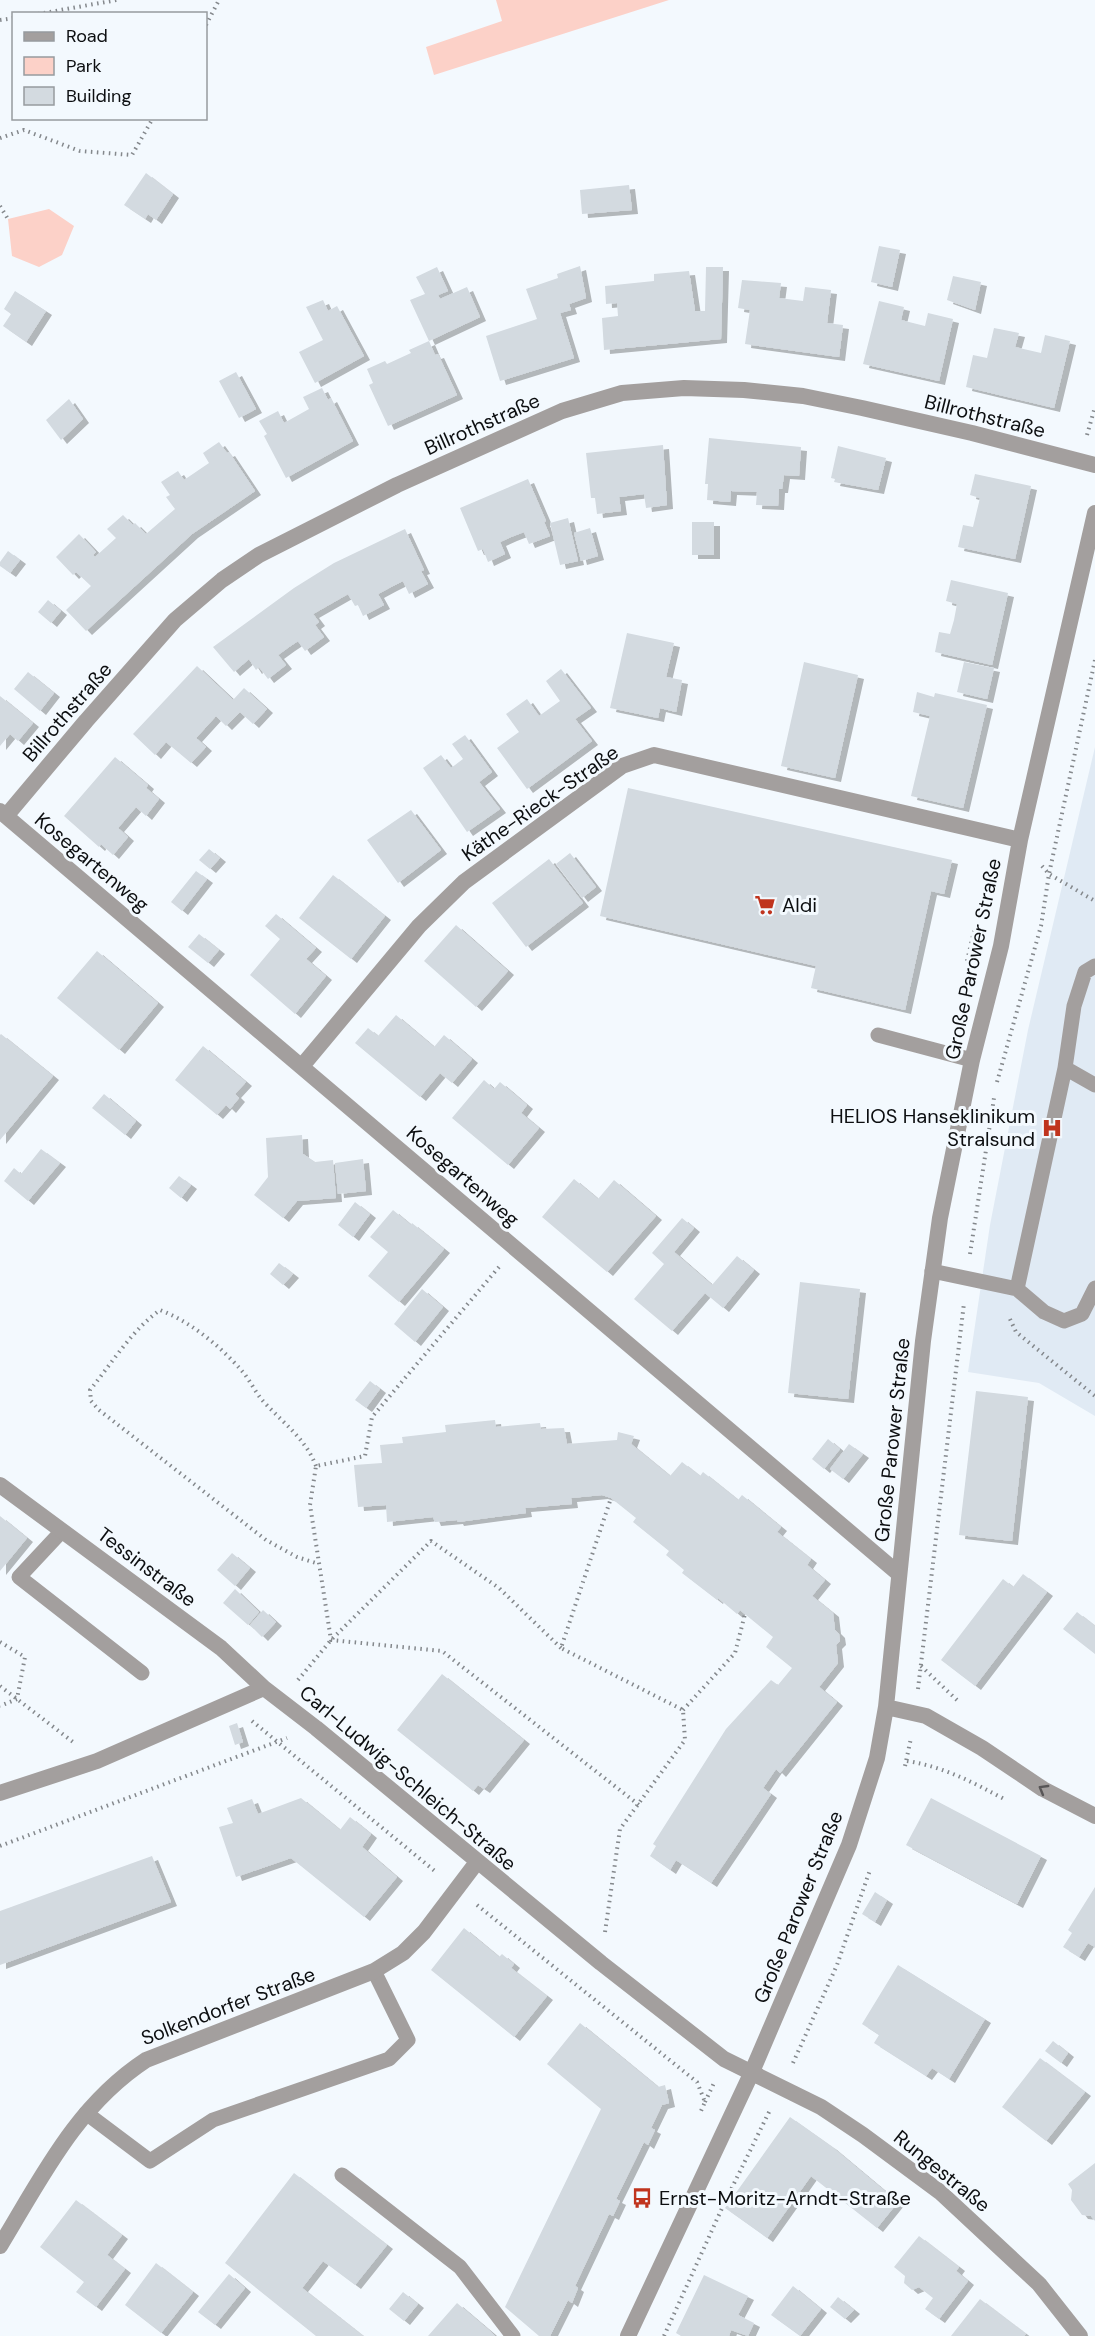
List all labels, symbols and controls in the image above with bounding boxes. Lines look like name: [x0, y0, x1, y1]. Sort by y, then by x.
legend: [12, 12, 207, 120]
text: Road: [66, 24, 108, 48]
text: Park: [66, 54, 102, 78]
text: Building: [66, 84, 131, 108]
street label: Billrothstraße: [420, 387, 544, 461]
street label: Billrothstraße: [922, 388, 1048, 444]
street label: Billrothstraße: [17, 657, 117, 767]
street label: Käthe-Rieck-Straße: [456, 739, 624, 867]
street label: Kosegartenweg: [29, 807, 155, 917]
street label: Große Parower Straße: [939, 856, 1007, 1062]
place label: Aldi: [782, 892, 817, 918]
supermarket icon: Aldi: [753, 893, 777, 917]
place label: HELIOS Hanseklinikum Stralsund: [830, 1103, 1035, 1152]
hospital icon: HELIOS Hanseklinikum Stralsund: [1040, 1116, 1064, 1140]
street label: Kosegartenweg: [401, 1120, 525, 1232]
street label: Große Parower Straße: [868, 1337, 916, 1543]
street label: Tessinstraße: [92, 1521, 202, 1613]
street label: Carl-Ludwig-Schleich-Straße: [294, 1680, 522, 1876]
one-way arrow: [1039, 1784, 1049, 1796]
street label: Große Parower Straße: [748, 1807, 848, 2007]
street label: Solkendorfer Straße: [137, 1961, 319, 2051]
street label: Rungestraße: [888, 2124, 996, 2218]
place label: Ernst-Moritz-Arndt-Straße: [659, 2185, 911, 2211]
bus stop icon: Ernst-Moritz-Arndt-Straße: [630, 2186, 654, 2210]

